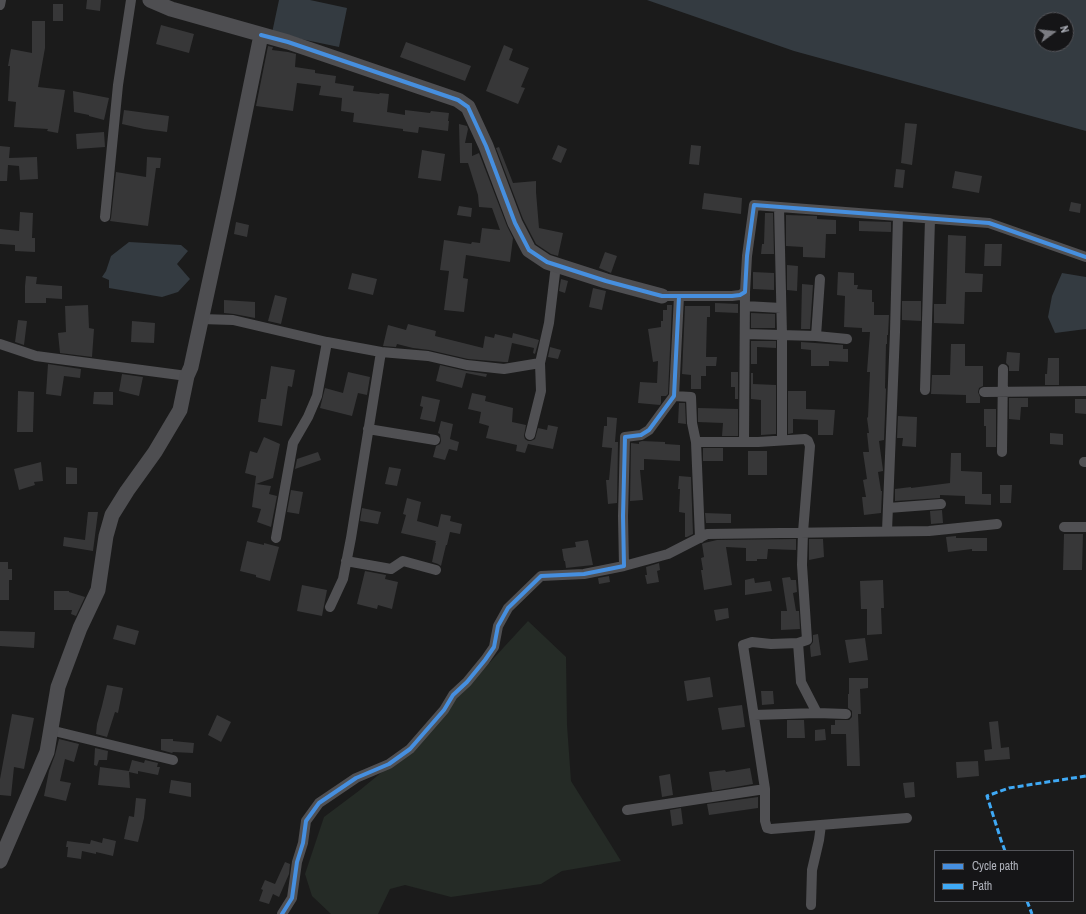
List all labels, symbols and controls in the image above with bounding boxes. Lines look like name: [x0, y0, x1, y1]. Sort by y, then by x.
north arrow: [1034, 12, 1074, 52]
text: N: [1057, 24, 1072, 34]
legend: [934, 850, 1074, 902]
text: Cycle path: [972, 858, 1019, 874]
text: Path: [972, 878, 992, 894]

